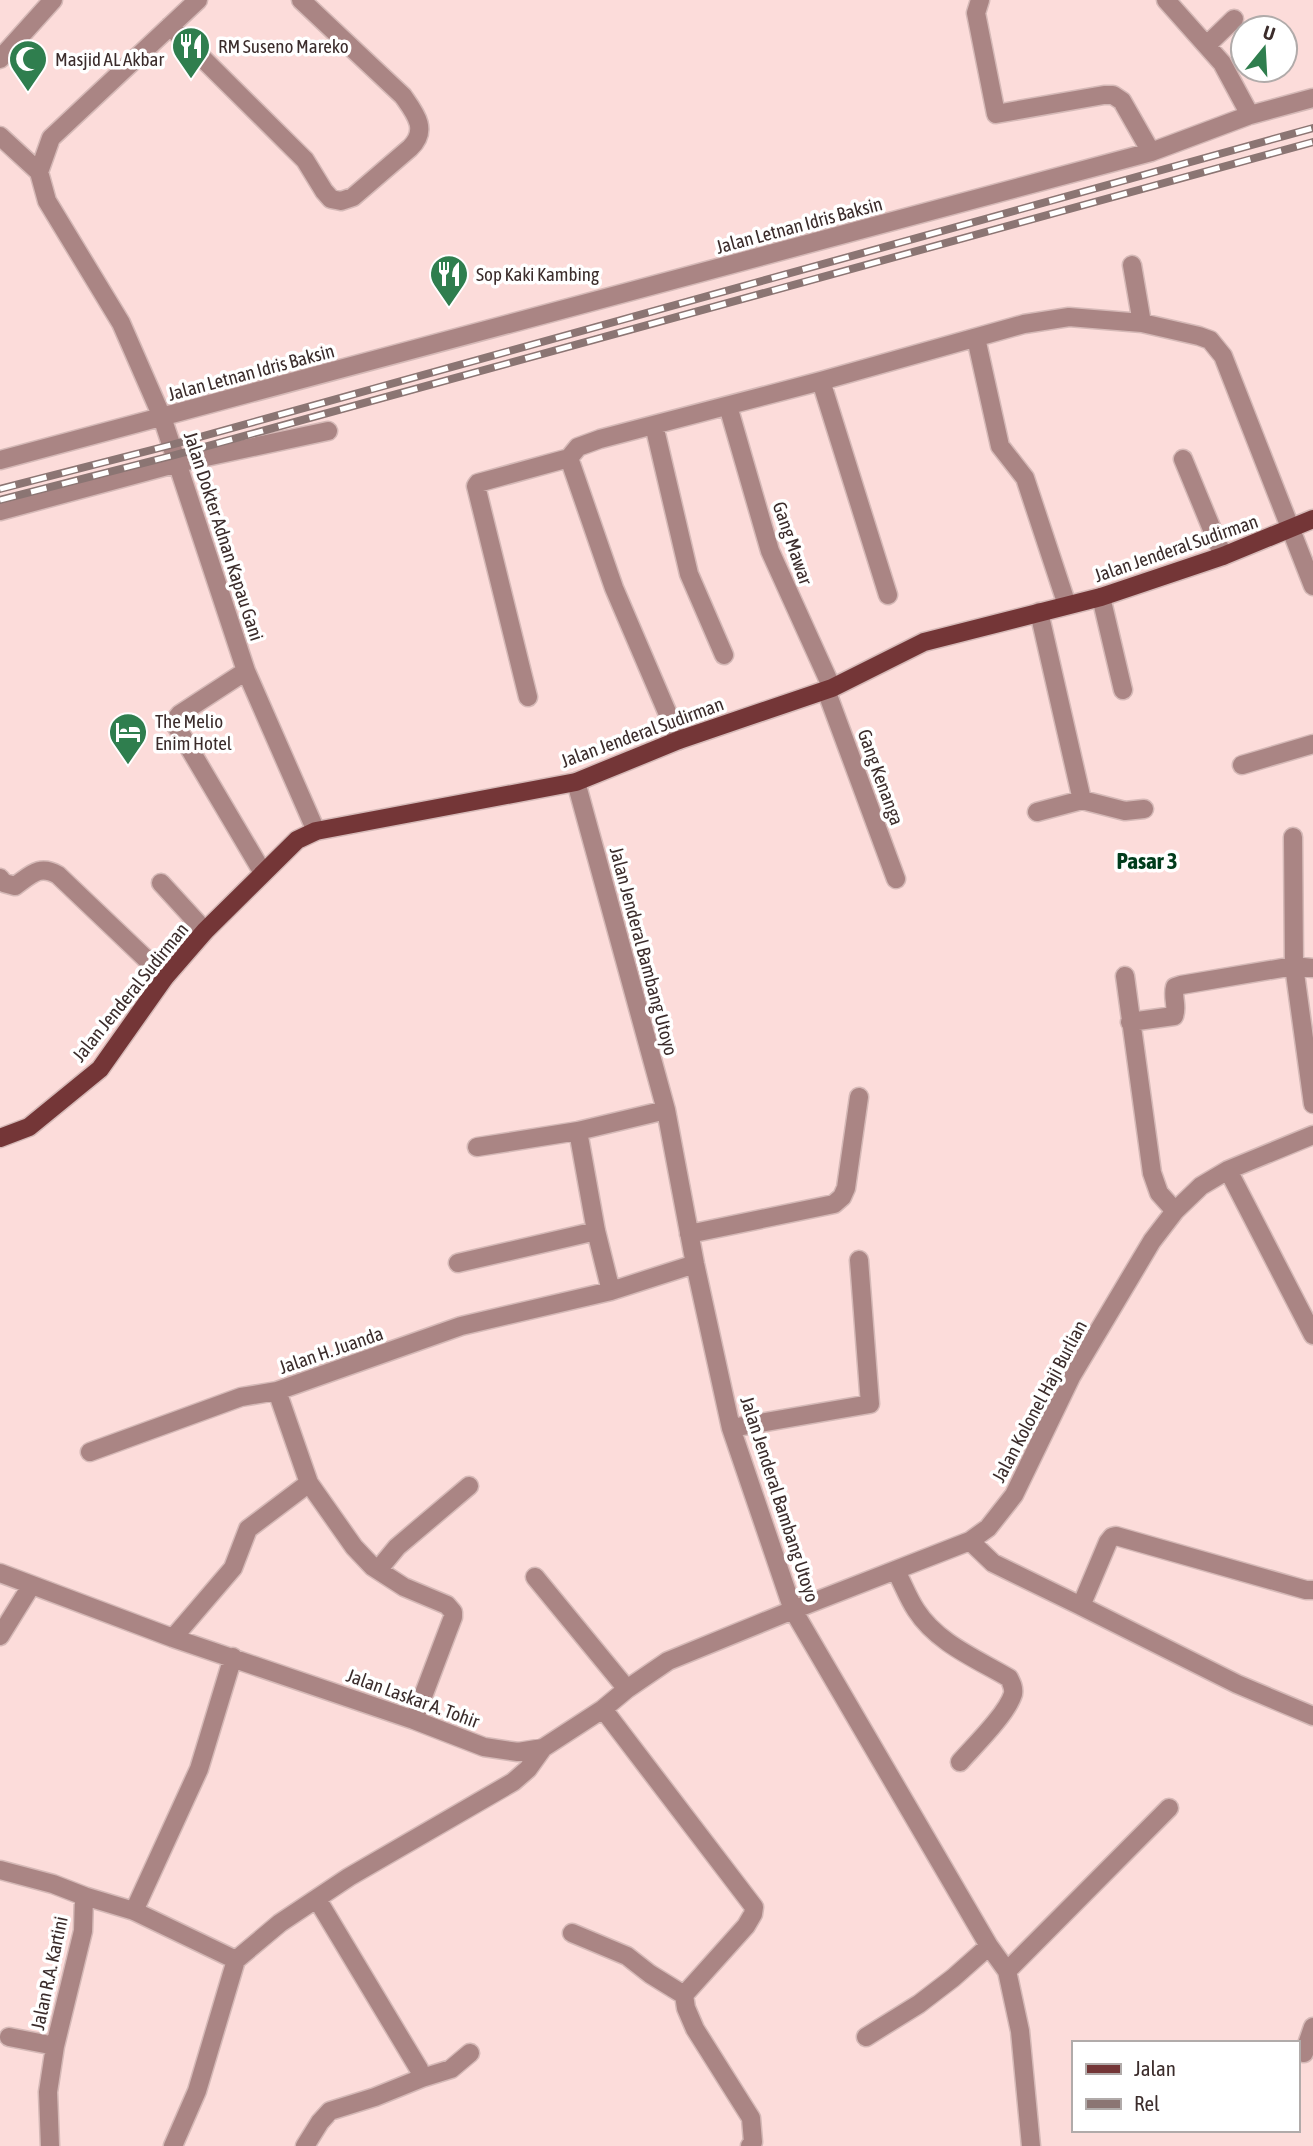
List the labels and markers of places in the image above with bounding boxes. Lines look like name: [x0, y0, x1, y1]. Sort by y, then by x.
restaurant icon: RM Suseno Mareko: [170, 25, 212, 80]
place label: RM Suseno Mareko: [218, 35, 349, 57]
mosque icon: Masjid AL Akbar: [7, 38, 49, 93]
place label: Masjid AL Akbar: [55, 48, 164, 70]
restaurant icon: Sop Kaki Kambing: [428, 253, 470, 308]
place label: Sop Kaki Kambing: [476, 263, 600, 285]
place label: The Melio Enim Hotel: [155, 710, 232, 754]
hotel icon: The Melio Enim Hotel: [107, 711, 149, 766]

